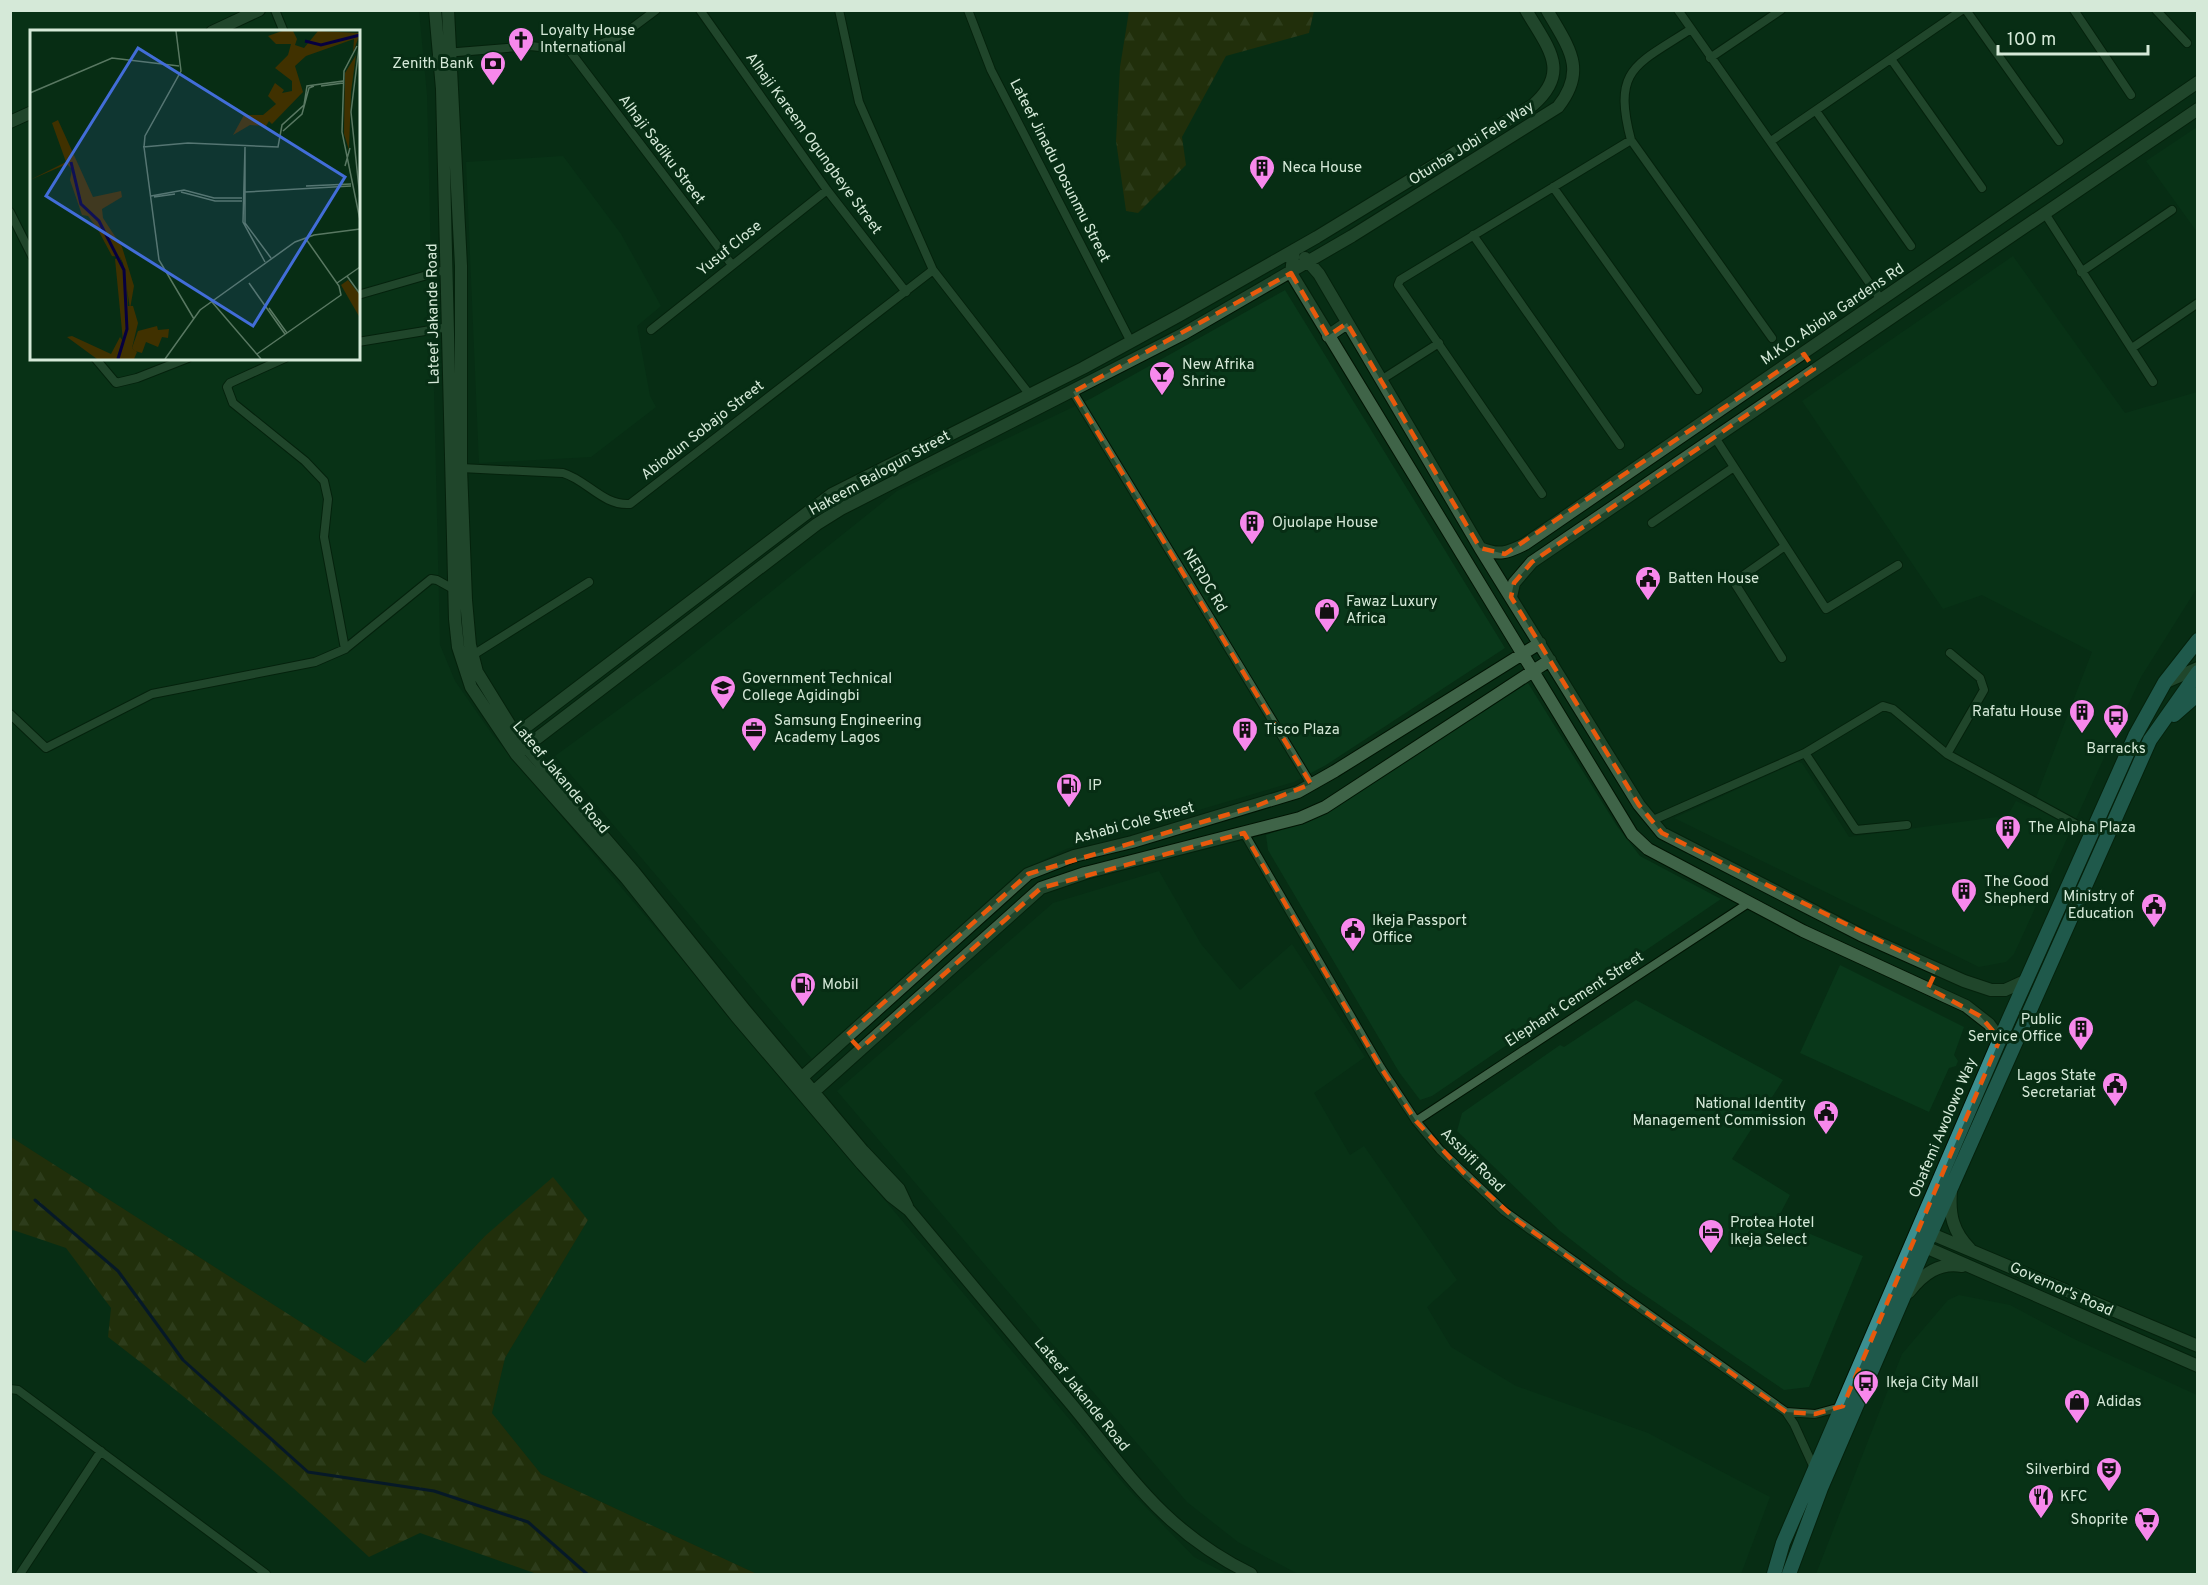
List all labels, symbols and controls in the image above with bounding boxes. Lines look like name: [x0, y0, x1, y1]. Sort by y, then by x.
scale bar: [1998, 18, 2148, 56]
place label: Loyalty House International: [540, 22, 635, 58]
church icon: Loyalty House International: [506, 25, 536, 63]
text: 100 m: [2007, 29, 2056, 52]
inset map: [30, 30, 360, 360]
bank icon: Zenith Bank: [478, 49, 508, 87]
street label: Alhaji Kareem Ogungbeye Street: [741, 49, 885, 239]
place label: Zenith Bank: [392, 55, 474, 74]
street label: Lateef Jinadu Dosunmu Street: [1004, 76, 1114, 266]
street label: Alhaji Sadiku Street: [614, 91, 708, 209]
street label: Otunba Jobi Fele Way: [1406, 98, 1538, 190]
building icon: Neca House: [1247, 153, 1277, 191]
place label: Neca House: [1282, 159, 1362, 178]
street label: Yusuf Close: [694, 217, 766, 281]
street label: Lateef Jakande Road: [423, 243, 445, 385]
street label: M.K.O. Abiola Gardens Rd: [1758, 260, 1908, 370]
place label: New Afrika Shrine: [1182, 356, 1254, 392]
bar icon: New Afrika Shrine: [1147, 359, 1177, 397]
street label: Abiodun Sobajo Street: [638, 377, 768, 485]
street label: Hakeem Balogun Street: [806, 427, 954, 521]
building icon: Ojuolape House: [1237, 508, 1267, 546]
place label: Ojuolape House: [1272, 514, 1378, 533]
street label: NERDC Rd: [1178, 546, 1230, 616]
public building icon: Batten House: [1633, 564, 1663, 602]
place label: Batten House: [1668, 570, 1759, 589]
place label: Fawaz Luxury Africa: [1346, 593, 1438, 629]
shop icon: Fawaz Luxury Africa: [1312, 596, 1342, 634]
place label: Government Technical College Agidingbi: [742, 670, 892, 706]
school or university icon: Government Technical College Agidingbi: [708, 673, 738, 711]
building icon: Rafatu House: [2067, 697, 2097, 735]
bus stop icon: Barracks: [2101, 702, 2131, 740]
place label: Rafatu House: [1972, 703, 2062, 722]
place label: Samsung Engineering Academy Lagos: [774, 712, 922, 748]
office icon: Samsung Engineering Academy Lagos: [739, 715, 769, 753]
building icon: Tisco Plaza: [1230, 715, 1260, 753]
street label: Lateef Jakande Road: [507, 718, 613, 838]
place label: Tisco Plaza: [1264, 721, 1340, 740]
place label: Barracks: [2086, 740, 2146, 759]
fuel station icon: IP: [1054, 771, 1084, 809]
place label: IP: [1088, 777, 1102, 796]
street label: Ashabi Cole Street: [1072, 799, 1196, 849]
building icon: The Alpha Plaza: [1993, 813, 2023, 851]
place label: The Alpha Plaza: [2028, 819, 2136, 838]
place label: The Good Shepherd: [1984, 873, 2049, 909]
building icon: The Good Shepherd: [1949, 876, 1979, 914]
place label: Ministry of Education: [2063, 888, 2134, 924]
public building icon: Ministry of Education: [2139, 891, 2169, 929]
place label: Ikeja Passport Office: [1372, 912, 1467, 948]
public building icon: Ikeja Passport Office: [1338, 915, 1368, 953]
street label: Elephant Cement Street: [1502, 948, 1648, 1052]
fuel station icon: Mobil: [788, 970, 818, 1008]
place label: Mobil: [822, 976, 859, 995]
place label: Public Service Office: [1968, 1011, 2062, 1047]
building icon: Public Service Office: [2066, 1014, 2096, 1052]
street label: Obafemi Awolowo Way: [1906, 1055, 1982, 1201]
place label: Lagos State Secretariat: [2017, 1067, 2096, 1103]
public building icon: Lagos State Secretariat: [2100, 1070, 2130, 1108]
place label: National Identity Management Commission: [1632, 1095, 1806, 1131]
public building icon: National Identity Management Commission: [1811, 1098, 1841, 1136]
street label: Assbifi Road: [1436, 1125, 1508, 1197]
place label: Protea Hotel Ikeja Select: [1730, 1214, 1814, 1250]
hotel icon: Protea Hotel Ikeja Select: [1696, 1217, 1726, 1255]
street label: Governor's Road: [2006, 1259, 2116, 1321]
street label: Lateef Jakande Road: [1029, 1334, 1133, 1456]
bus stop icon: Ikeja City Mall: [1851, 1368, 1881, 1406]
place label: Ikeja City Mall: [1886, 1374, 1979, 1393]
shop icon: Adidas: [2062, 1387, 2092, 1425]
place label: Adidas: [2096, 1393, 2142, 1412]
theatre icon: Silverbird: [2094, 1455, 2124, 1493]
place label: Silverbird: [2026, 1461, 2090, 1480]
restaurant icon: KFC: [2026, 1482, 2056, 1520]
place label: KFC: [2060, 1488, 2088, 1507]
supermarket icon: Shoprite: [2132, 1505, 2162, 1543]
place label: Shoprite: [2070, 1511, 2128, 1530]

